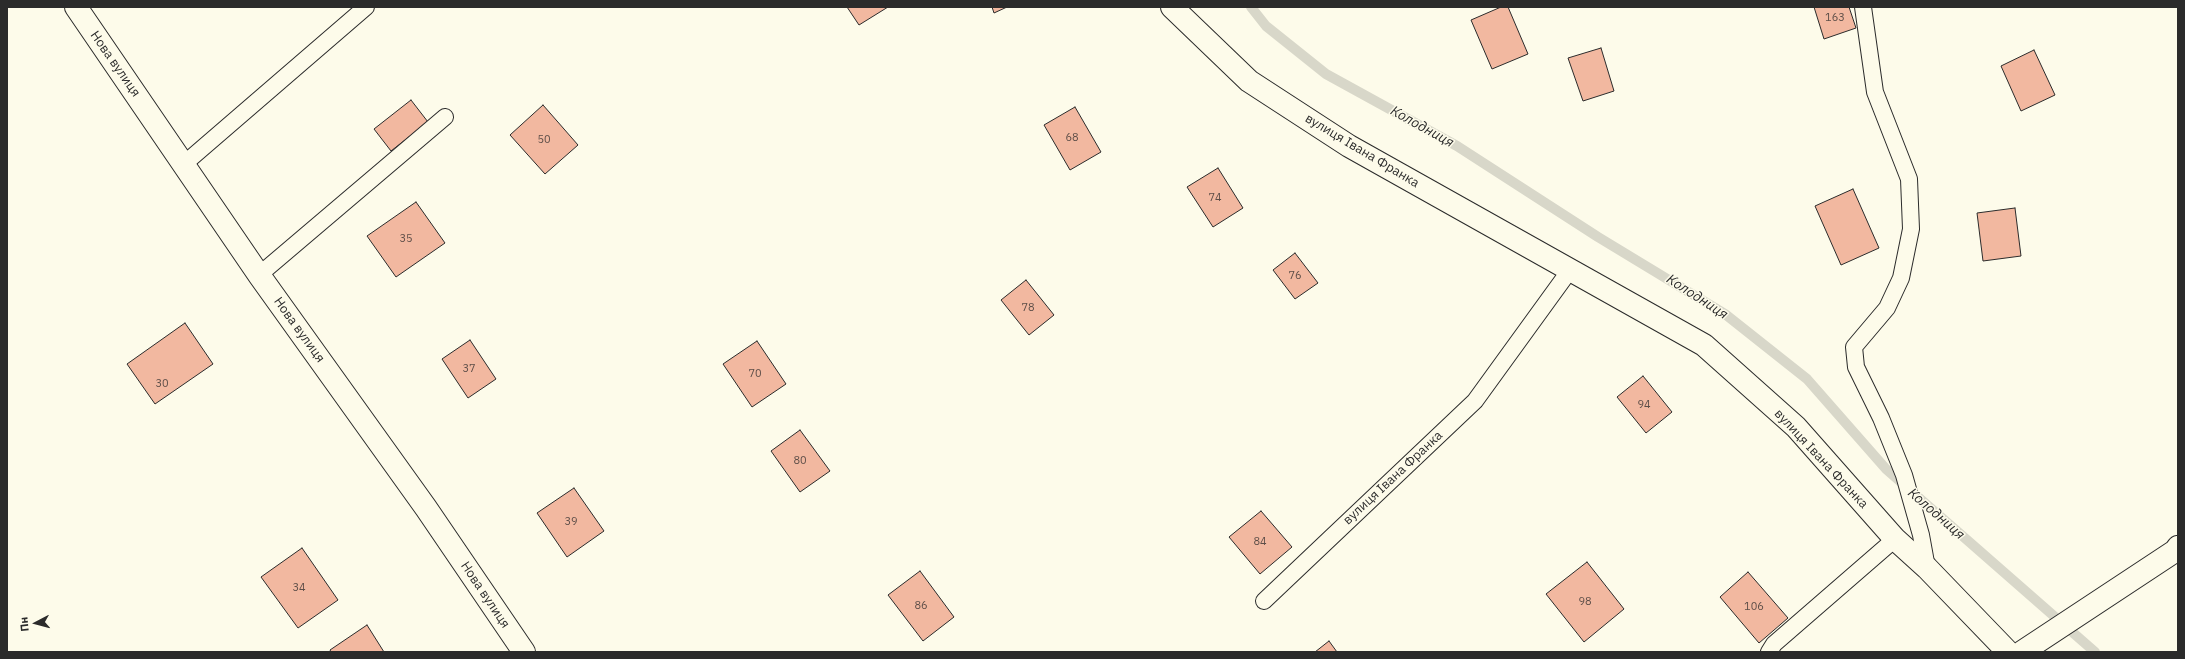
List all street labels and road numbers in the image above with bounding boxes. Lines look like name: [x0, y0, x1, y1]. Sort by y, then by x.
street label: Нова вулиця: [87, 28, 143, 100]
street label: вулиця Івана Франка: [1302, 111, 1422, 191]
street label: Нова вулиця: [270, 294, 328, 366]
street label: вулиця Івана Франка: [1771, 406, 1871, 512]
street label: вулиця Івана Франка: [1340, 428, 1446, 528]
street label: Нова вулиця: [457, 559, 513, 631]

